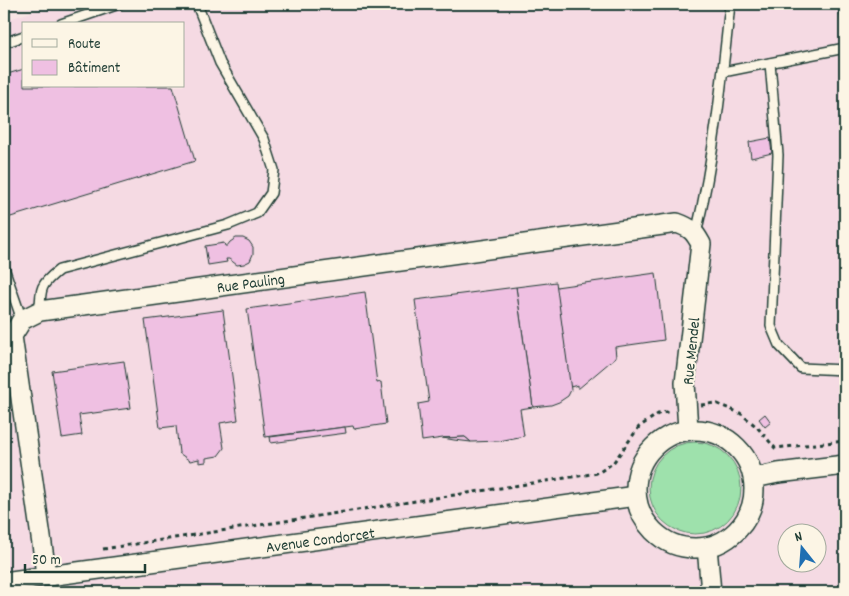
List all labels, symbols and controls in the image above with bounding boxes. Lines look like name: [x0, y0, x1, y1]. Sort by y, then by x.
legend: [22, 22, 185, 88]
text: Route: [68, 34, 101, 56]
text: Bâtiment: [68, 58, 121, 80]
street label: Rue Pauling: [216, 268, 286, 300]
street label: Rue Mendel: [678, 316, 707, 386]
street label: Avenue Condorcet: [264, 523, 377, 560]
north arrow: [776, 524, 826, 574]
text: N: [793, 527, 805, 548]
scale bar: [25, 541, 145, 573]
text: 50 m: [32, 550, 61, 572]

